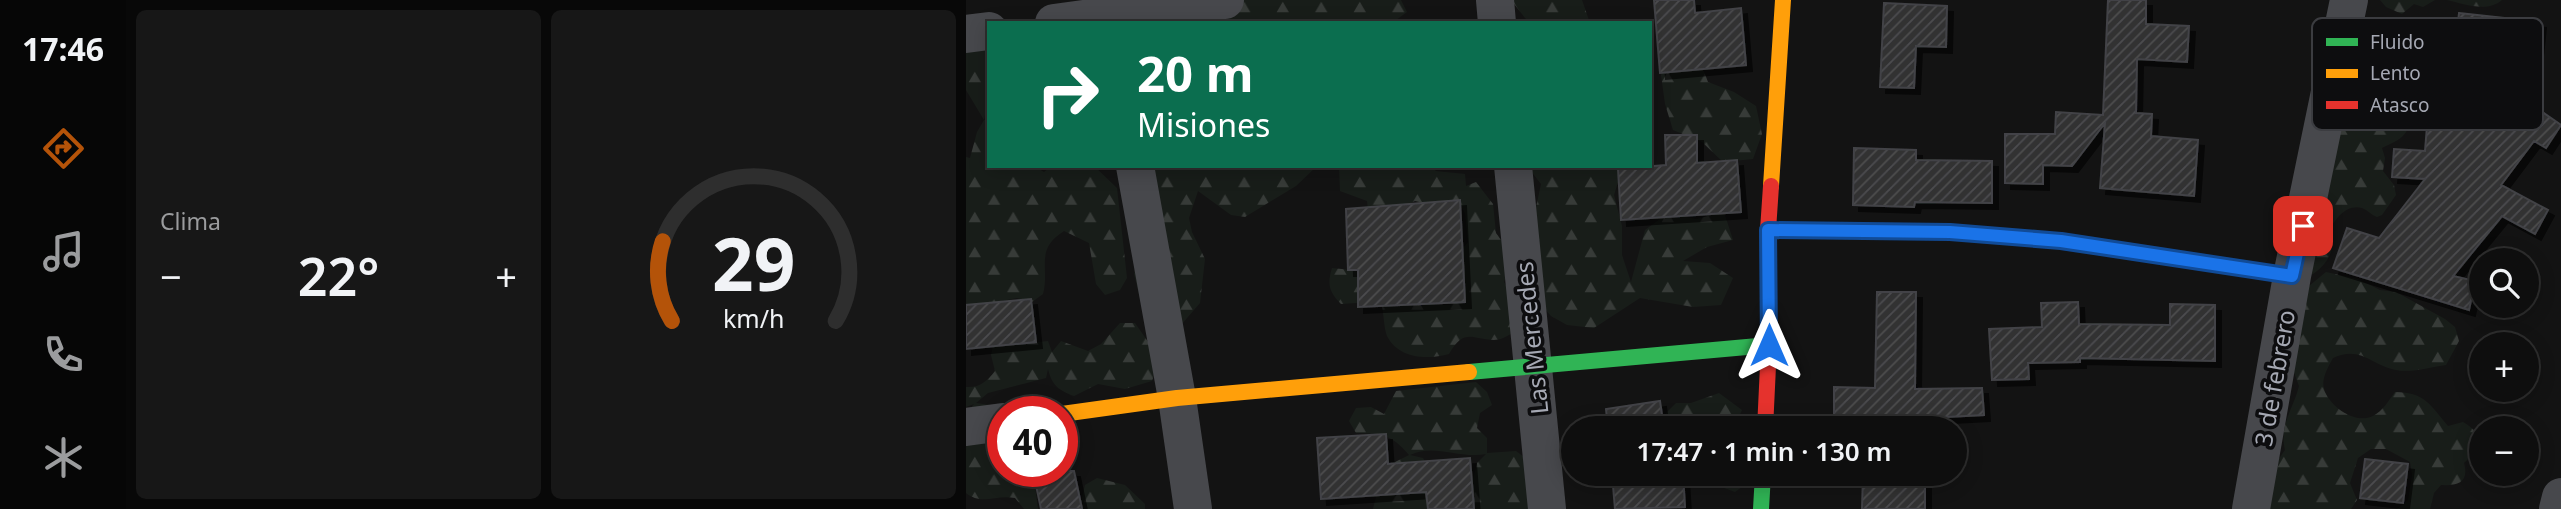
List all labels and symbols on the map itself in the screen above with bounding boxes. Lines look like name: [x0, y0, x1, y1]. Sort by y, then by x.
legend: [2312, 18, 2543, 130]
text: Fluido: [2370, 29, 2425, 55]
text: Lento: [2370, 60, 2421, 86]
text: Atasco: [2370, 92, 2429, 118]
pin: [2273, 196, 2333, 256]
street label: Las Mercedes: [1507, 260, 1555, 416]
street label: 3 de febrero: [2246, 307, 2302, 449]
position arrow: [1732, 308, 1806, 382]
speed limit sign: 40: [987, 396, 1078, 487]

